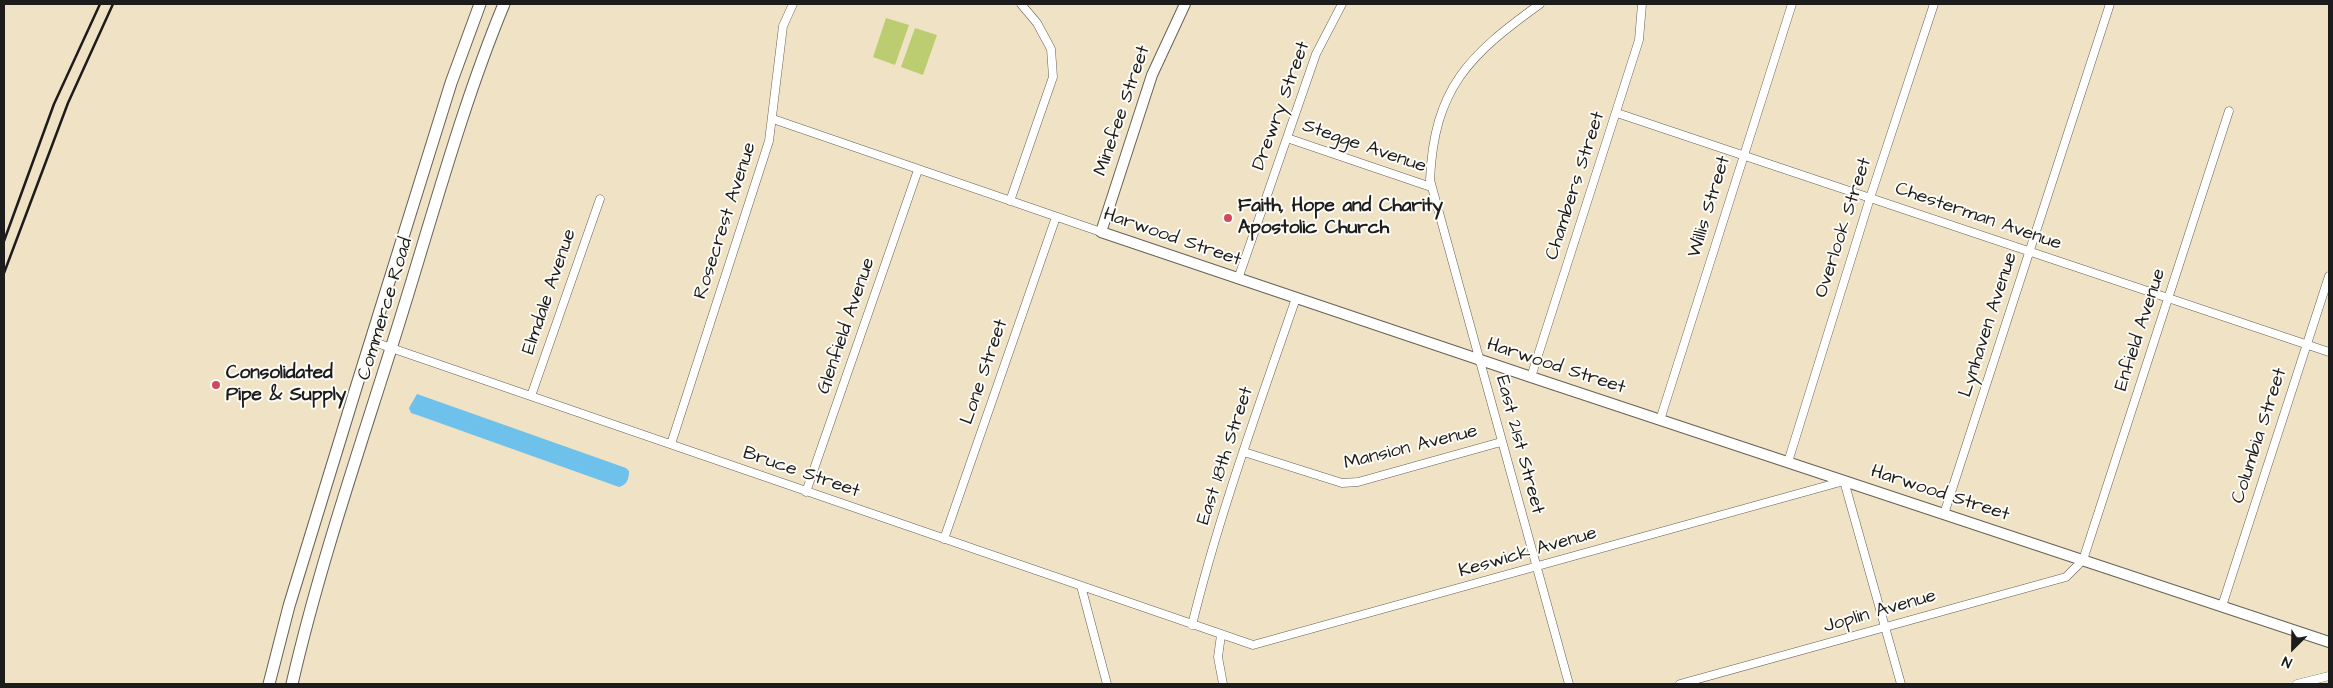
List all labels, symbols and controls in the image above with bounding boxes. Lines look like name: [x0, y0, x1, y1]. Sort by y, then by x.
street label: Drewry Street: [1248, 38, 1316, 174]
street label: Minefee Street: [1090, 43, 1156, 179]
street label: Chambers Street: [1541, 109, 1611, 263]
street label: Stegge Avenue: [1299, 115, 1429, 179]
street label: Rosecrest Avenue: [690, 140, 762, 302]
street label: Willis Street: [1684, 153, 1736, 261]
street label: Overlook Street: [1811, 155, 1877, 301]
street label: Chesterman Avenue: [1892, 178, 2064, 256]
place label: Faith, Hope and Charity Apostolic Church: [1238, 196, 1443, 240]
street label: Harwood Street: [1100, 204, 1244, 272]
marker: Faith, Hope and Charity Apostolic Church: [1222, 212, 1234, 224]
street label: Elmdale Avenue: [518, 226, 582, 358]
street label: Commerce Road: [353, 235, 419, 383]
street label: Lynhaven Avenue: [1955, 250, 2023, 400]
street label: Glenfield Avenue: [813, 255, 881, 397]
street label: Enfield Avenue: [2110, 266, 2172, 394]
street label: Lone Street: [956, 316, 1014, 428]
street label: Harwood Street: [1484, 334, 1628, 400]
place label: Consolidated Pipe & Supply: [226, 363, 346, 407]
street label: Columbia Street: [2227, 365, 2293, 507]
street label: East 21st Street: [1490, 373, 1548, 517]
marker: Consolidated Pipe & Supply: [210, 379, 222, 391]
street label: East 18th Street: [1193, 384, 1259, 528]
street label: Mansion Avenue: [1342, 420, 1480, 476]
street label: Bruce Street: [740, 442, 862, 504]
street label: Harwood Street: [1868, 461, 2012, 527]
street label: Keswick Avenue: [1456, 522, 1600, 584]
street label: Joplin Avenue: [1821, 585, 1939, 639]
north arrow: [2268, 623, 2318, 673]
text: N: [2279, 651, 2295, 673]

